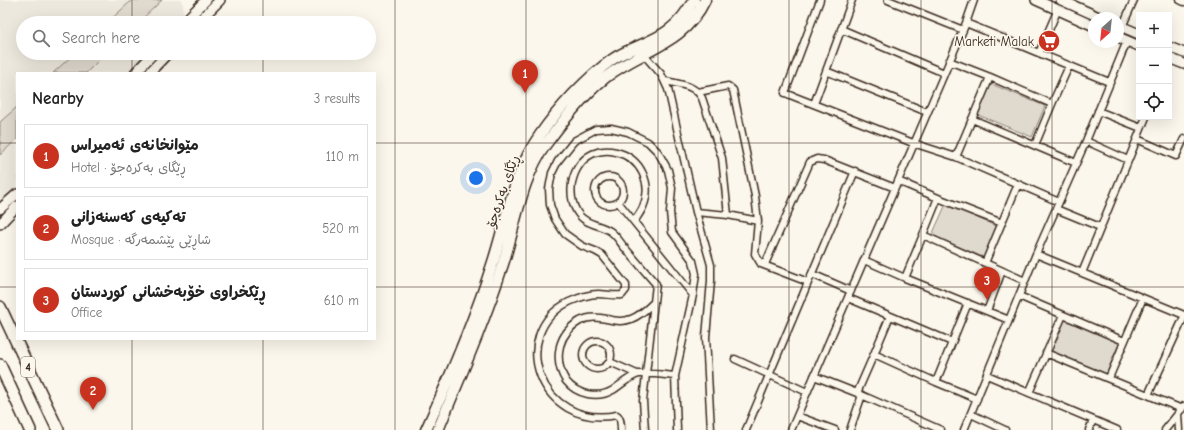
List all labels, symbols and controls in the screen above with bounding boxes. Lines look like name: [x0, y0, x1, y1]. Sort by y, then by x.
north arrow: [1088, 12, 1124, 48]
map controls: [1136, 12, 1172, 120]
button: +: [1136, 12, 1172, 48]
search box: [16, 16, 376, 60]
icon: search: [30, 27, 52, 49]
supermarket icon: Marketi Malak: [1036, 28, 1062, 54]
text: Search here: [62, 29, 140, 47]
place label: Marketi Malak: [954, 34, 1035, 49]
button: −: [1136, 48, 1172, 84]
pin: 1: [512, 60, 538, 93]
button: locate: [1136, 84, 1172, 120]
text: Nearby: [32, 89, 83, 108]
text: 3 results: [314, 91, 360, 106]
text: مێوانخانەی ئەمیراس: [71, 136, 199, 154]
text: 1: [43, 149, 49, 164]
text: 110 m: [326, 149, 359, 164]
street label: ڕێگای بەکرەجۆ: [483, 153, 525, 231]
text: Hotel · ڕێگای بەکرەجۆ: [71, 160, 186, 175]
your location: [466, 168, 486, 188]
text: تەکیەی کەسنەزانی: [71, 208, 186, 226]
text: 2: [43, 221, 49, 236]
text: 520 m: [322, 221, 359, 236]
text: Mosque · شاڕێی پێشمەرگە: [71, 232, 211, 247]
pin: 3: [974, 267, 1000, 300]
text: ڕێکخراوی خۆبەخشانی کوردستان: [71, 283, 266, 301]
text: 3: [43, 293, 49, 308]
text: 610 m: [324, 293, 359, 308]
text: Office: [71, 305, 102, 320]
road number: 4: [21, 357, 35, 377]
pin: 2: [80, 377, 106, 410]

